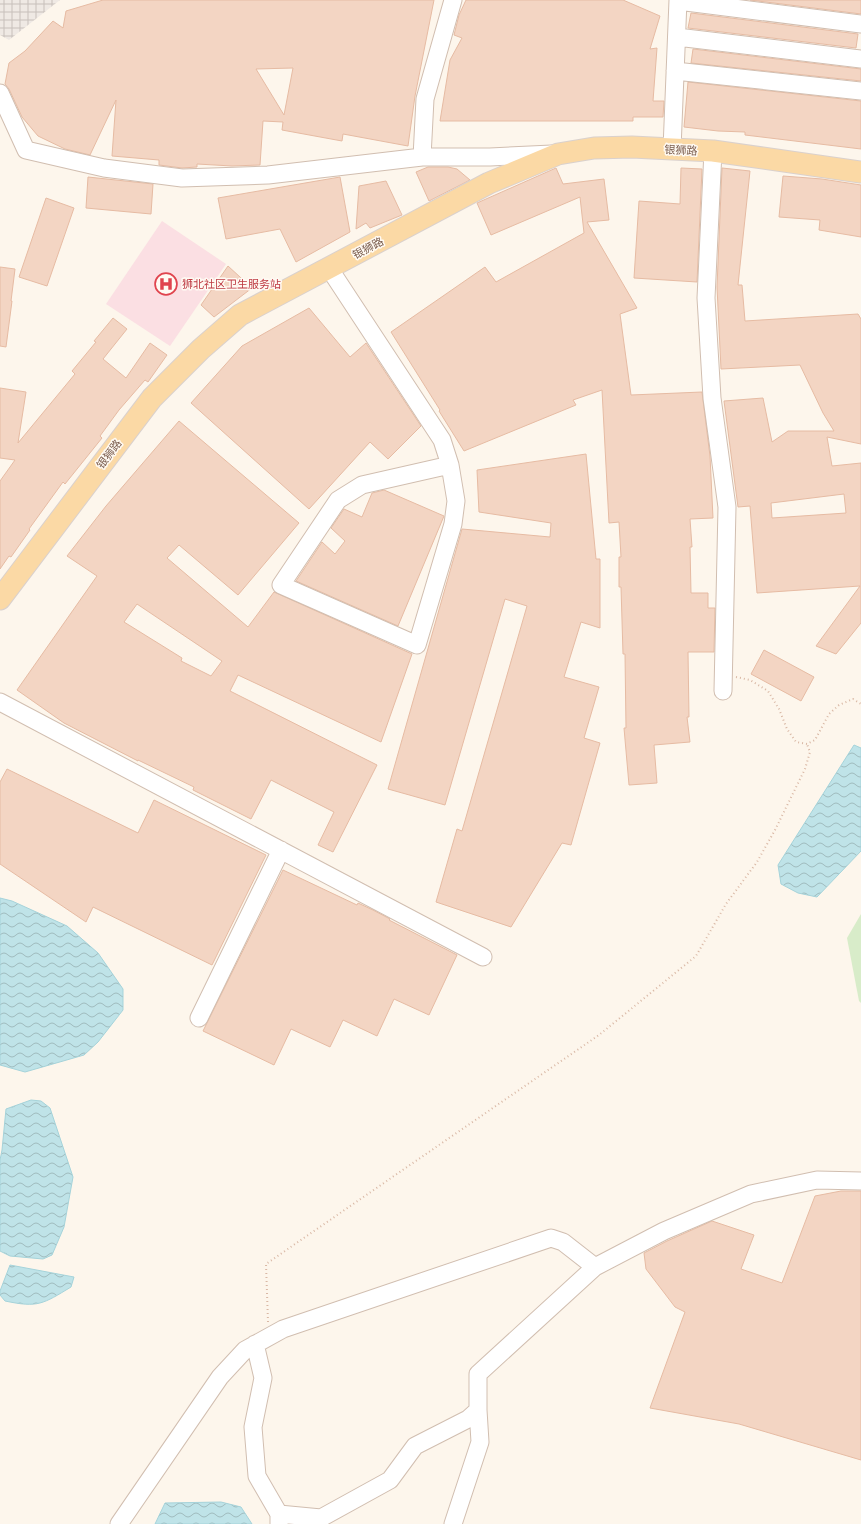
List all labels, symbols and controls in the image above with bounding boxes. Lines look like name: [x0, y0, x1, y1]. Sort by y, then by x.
street label: 银狮路: [664, 142, 698, 157]
street label: 银狮路: [350, 234, 385, 261]
hospital icon: 狮北社区卫生服务站: [153, 271, 179, 297]
place label: 狮北社区卫生服务站: [182, 277, 281, 290]
street label: 银狮路: [93, 437, 124, 471]

